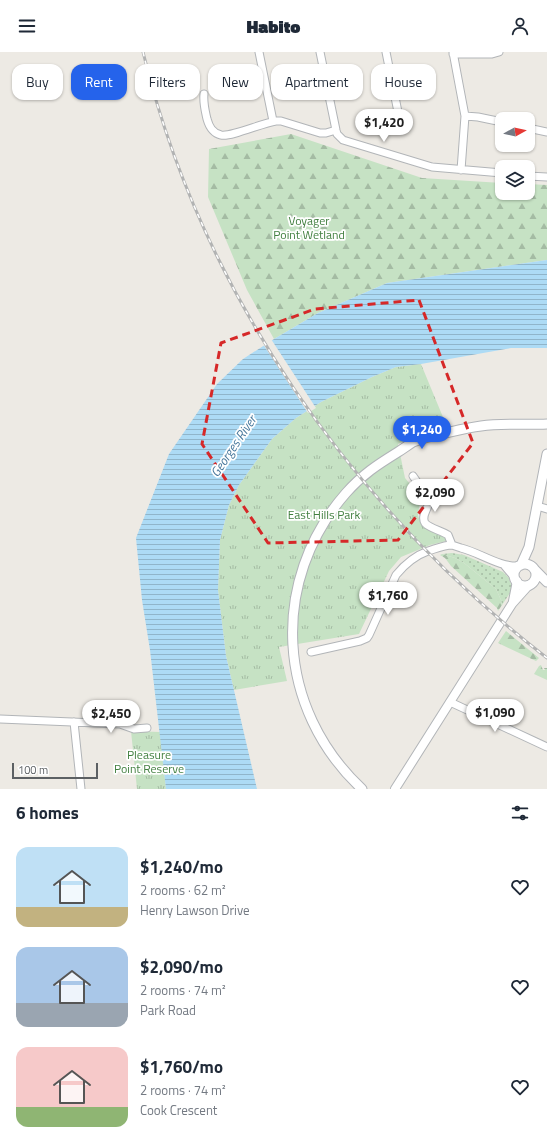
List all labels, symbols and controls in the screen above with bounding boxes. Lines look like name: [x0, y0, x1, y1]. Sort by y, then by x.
text: Habito: [247, 13, 300, 40]
icon: menu: [16, 15, 38, 37]
icon: person: [509, 15, 531, 37]
chip: Buy: [12, 64, 63, 100]
chip: Rent: [71, 64, 127, 100]
chip: Filters: [135, 64, 200, 100]
chip: New: [208, 64, 263, 100]
chip: Apartment: [271, 64, 363, 100]
chip: House: [371, 64, 436, 100]
pin: $1,420: [351, 109, 417, 143]
text: $1,420: [364, 112, 404, 132]
north arrow: [495, 112, 535, 152]
map controls: [495, 112, 535, 200]
button: layers: [495, 160, 535, 200]
park label: Voyager Point Wetland: [273, 211, 345, 244]
water label: Georges River: [205, 410, 262, 481]
pin: $1,240: [389, 416, 455, 450]
text: $1,240: [402, 419, 442, 439]
pin: $2,090: [402, 479, 468, 513]
text: $2,090: [415, 482, 455, 502]
park label: East Hills Park: [288, 505, 361, 524]
pin: $1,760: [355, 582, 421, 616]
text: $1,760: [368, 585, 408, 605]
pin: $1,090: [462, 699, 528, 733]
pin: $2,450: [78, 700, 144, 734]
text: $1,090: [475, 702, 515, 722]
text: $2,450: [91, 703, 131, 723]
park label: Pleasure Point Reserve: [114, 745, 184, 778]
scale bar: [12, 761, 98, 780]
text: 100 m: [18, 762, 48, 778]
text: 6 homes: [16, 800, 79, 826]
icon: filters: [509, 802, 531, 824]
text: $1,240/mo: [140, 854, 223, 880]
icon: home: [48, 863, 96, 911]
icon: heart: [509, 876, 531, 898]
text: 2 rooms · 62 m²: [140, 880, 226, 900]
text: Henry Lawson Drive: [140, 900, 250, 920]
text: $2,090/mo: [140, 954, 223, 980]
icon: home: [48, 963, 96, 1011]
icon: heart: [509, 976, 531, 998]
text: 2 rooms · 74 m²: [140, 980, 226, 1000]
text: Park Road: [140, 1000, 196, 1020]
text: $1,760/mo: [140, 1054, 223, 1080]
icon: home: [48, 1063, 96, 1111]
icon: heart: [509, 1076, 531, 1098]
text: 2 rooms · 74 m²: [140, 1080, 226, 1100]
text: Cook Crescent: [140, 1100, 217, 1120]

